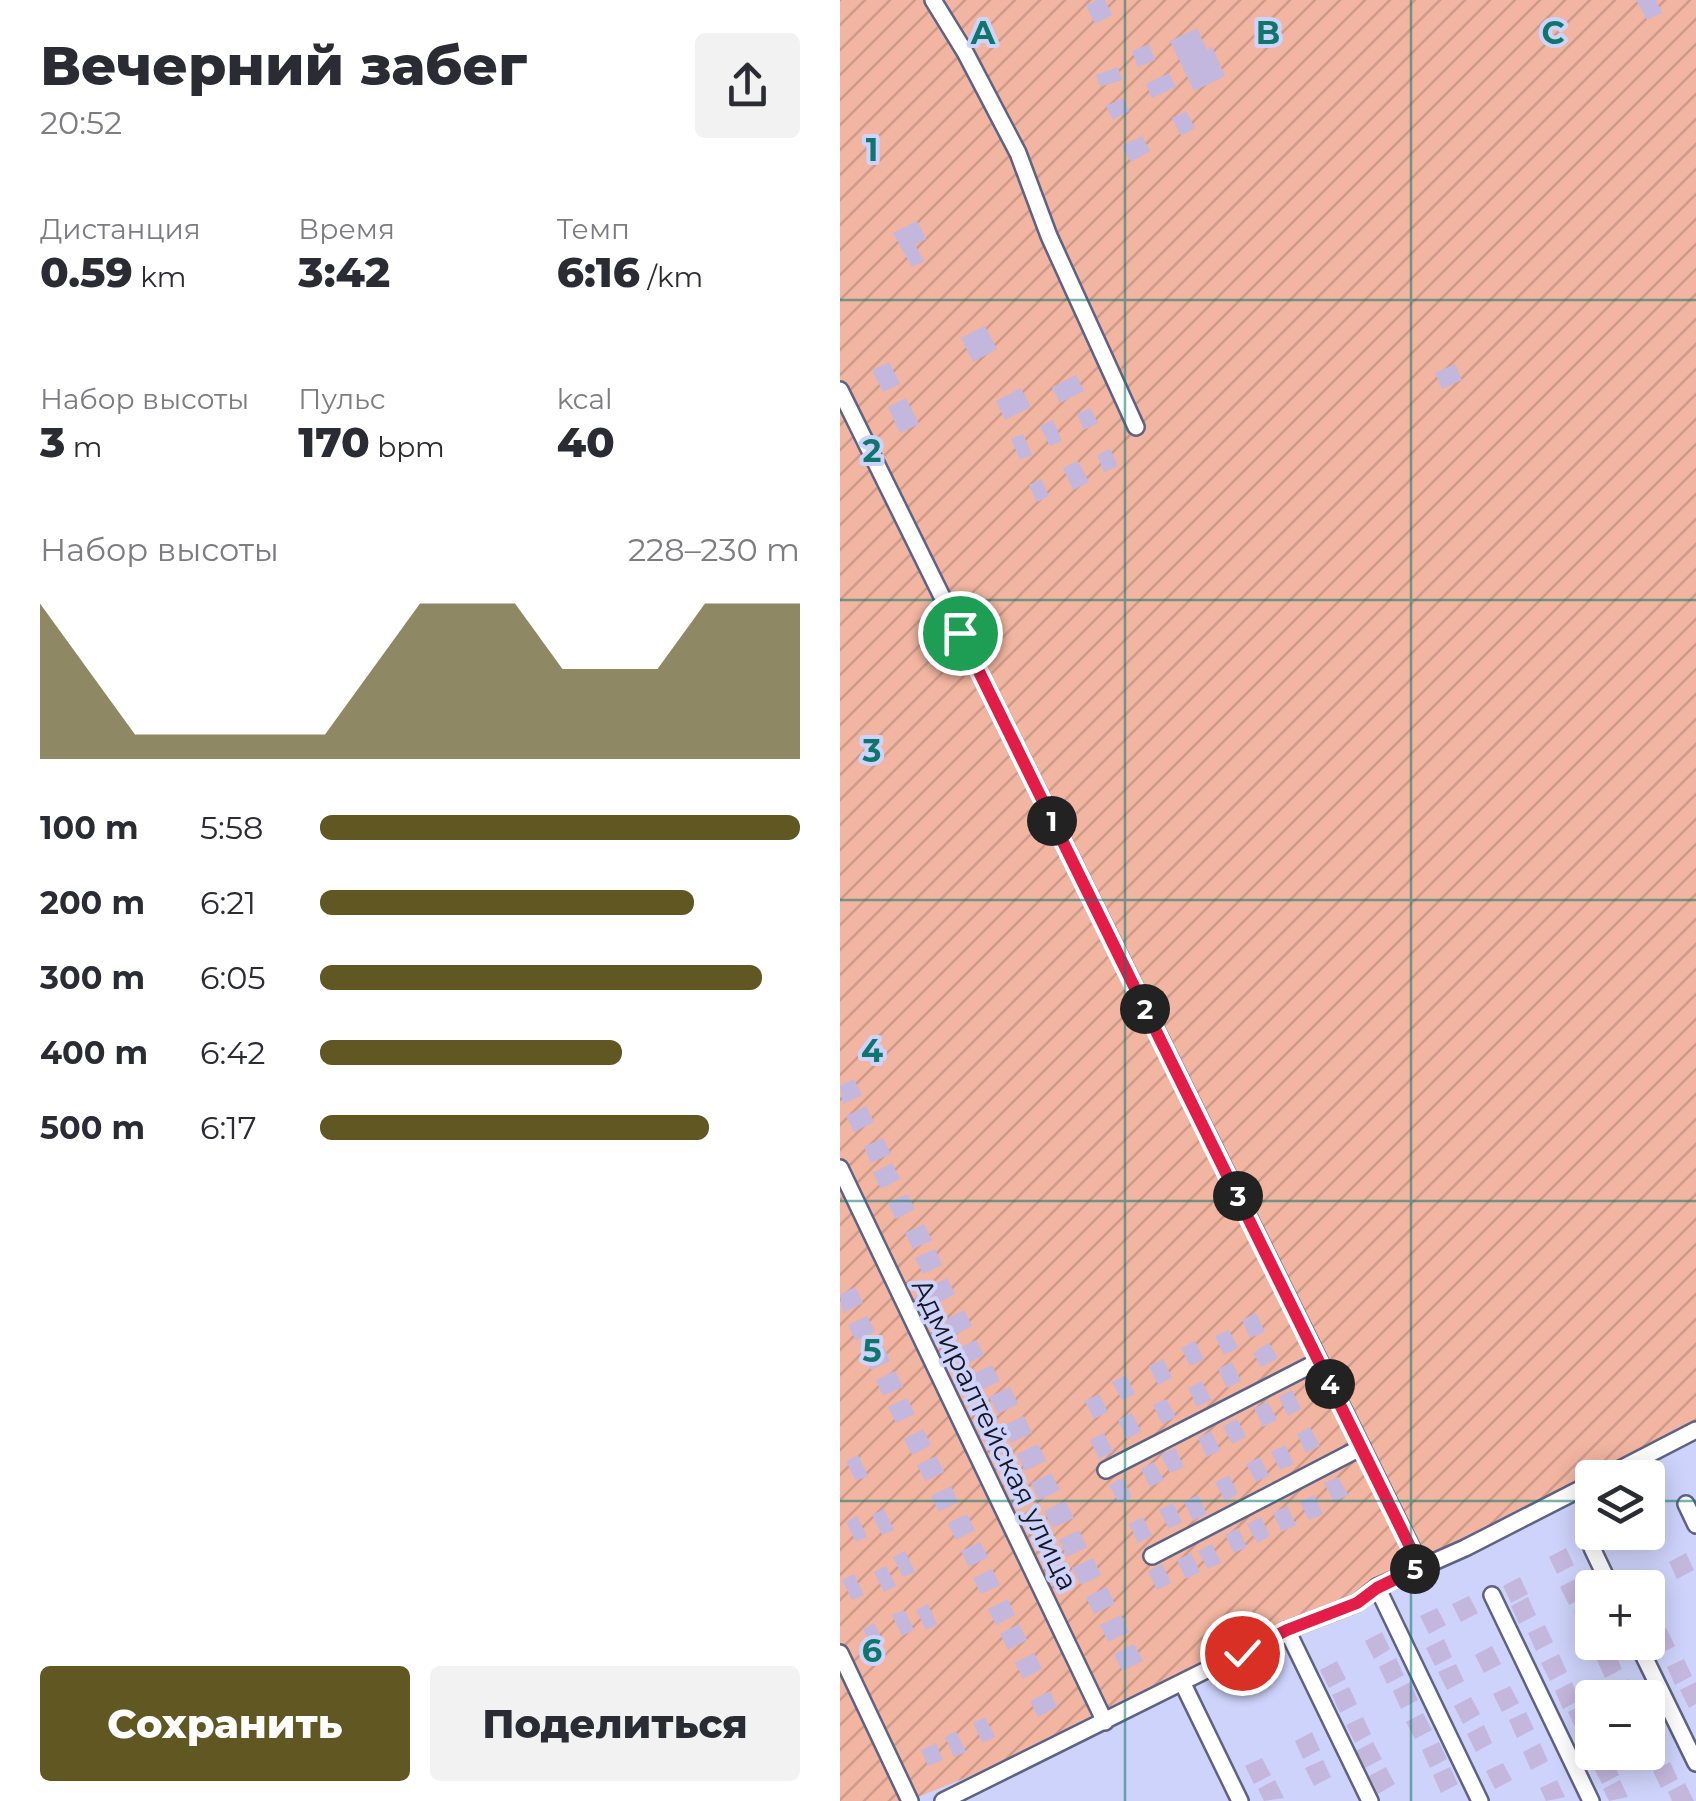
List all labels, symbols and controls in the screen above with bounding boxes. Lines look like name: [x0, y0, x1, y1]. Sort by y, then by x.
text: A: [970, 13, 996, 52]
text: B: [1256, 13, 1280, 52]
text: C: [1541, 13, 1565, 52]
text: Вечерний забег: [40, 32, 527, 99]
button: share: [695, 33, 800, 138]
text: 20:52: [40, 103, 122, 142]
text: 1: [866, 130, 878, 169]
text: Дистанция: [40, 212, 201, 246]
text: Время: [298, 212, 395, 246]
text: Темп: [557, 212, 630, 246]
text: 0.59: [40, 246, 133, 298]
text: 3:42: [298, 246, 390, 298]
text: 6:16: [557, 246, 640, 298]
text: km: [133, 260, 186, 294]
text: /km: [640, 260, 703, 294]
text: Набор высоты: [40, 382, 249, 416]
text: Пульс: [298, 382, 386, 416]
text: kcal: [557, 382, 613, 416]
text: 3: [40, 416, 65, 468]
text: 170: [298, 416, 370, 468]
text: 40: [557, 416, 615, 468]
text: m: [65, 430, 102, 464]
text: bpm: [370, 430, 445, 464]
text: 2: [863, 431, 881, 470]
text: Набор высоты: [40, 530, 279, 569]
text: 228–230 m: [628, 530, 800, 569]
pin: [918, 591, 1003, 676]
icon: arrive: [933, 606, 988, 661]
text: 3: [862, 731, 881, 770]
pin: 1: [1027, 796, 1077, 846]
text: 1: [1047, 804, 1057, 838]
text: 100 m: [40, 808, 139, 847]
text: 5:58: [200, 808, 263, 847]
text: 200 m: [40, 883, 145, 922]
text: 6:21: [200, 883, 256, 922]
text: 300 m: [40, 958, 145, 997]
text: 6:05: [200, 958, 266, 997]
pin: 2: [1120, 984, 1170, 1034]
text: 2: [1137, 992, 1153, 1026]
text: 4: [861, 1031, 883, 1070]
text: 400 m: [40, 1033, 148, 1072]
text: 6:42: [200, 1033, 266, 1072]
text: 500 m: [40, 1108, 145, 1147]
text: 6:17: [200, 1108, 257, 1147]
pin: 3: [1213, 1171, 1263, 1221]
text: 3: [1230, 1179, 1246, 1213]
street label: Адмиралтейская улица: [905, 1273, 1085, 1595]
text: 5: [862, 1331, 882, 1370]
pin: 4: [1305, 1359, 1355, 1409]
text: 4: [1320, 1367, 1340, 1401]
map controls: [1575, 1460, 1665, 1770]
button: layers: [1575, 1460, 1665, 1550]
pin: 5: [1390, 1544, 1440, 1594]
text: 5: [1407, 1552, 1423, 1586]
button: +: [1575, 1570, 1665, 1660]
pin: [1200, 1611, 1285, 1696]
icon: check: [1215, 1626, 1270, 1681]
text: 6: [862, 1631, 882, 1670]
button: Сохранить: [40, 1666, 410, 1781]
button: Поделиться: [430, 1666, 800, 1781]
button: −: [1575, 1680, 1665, 1770]

